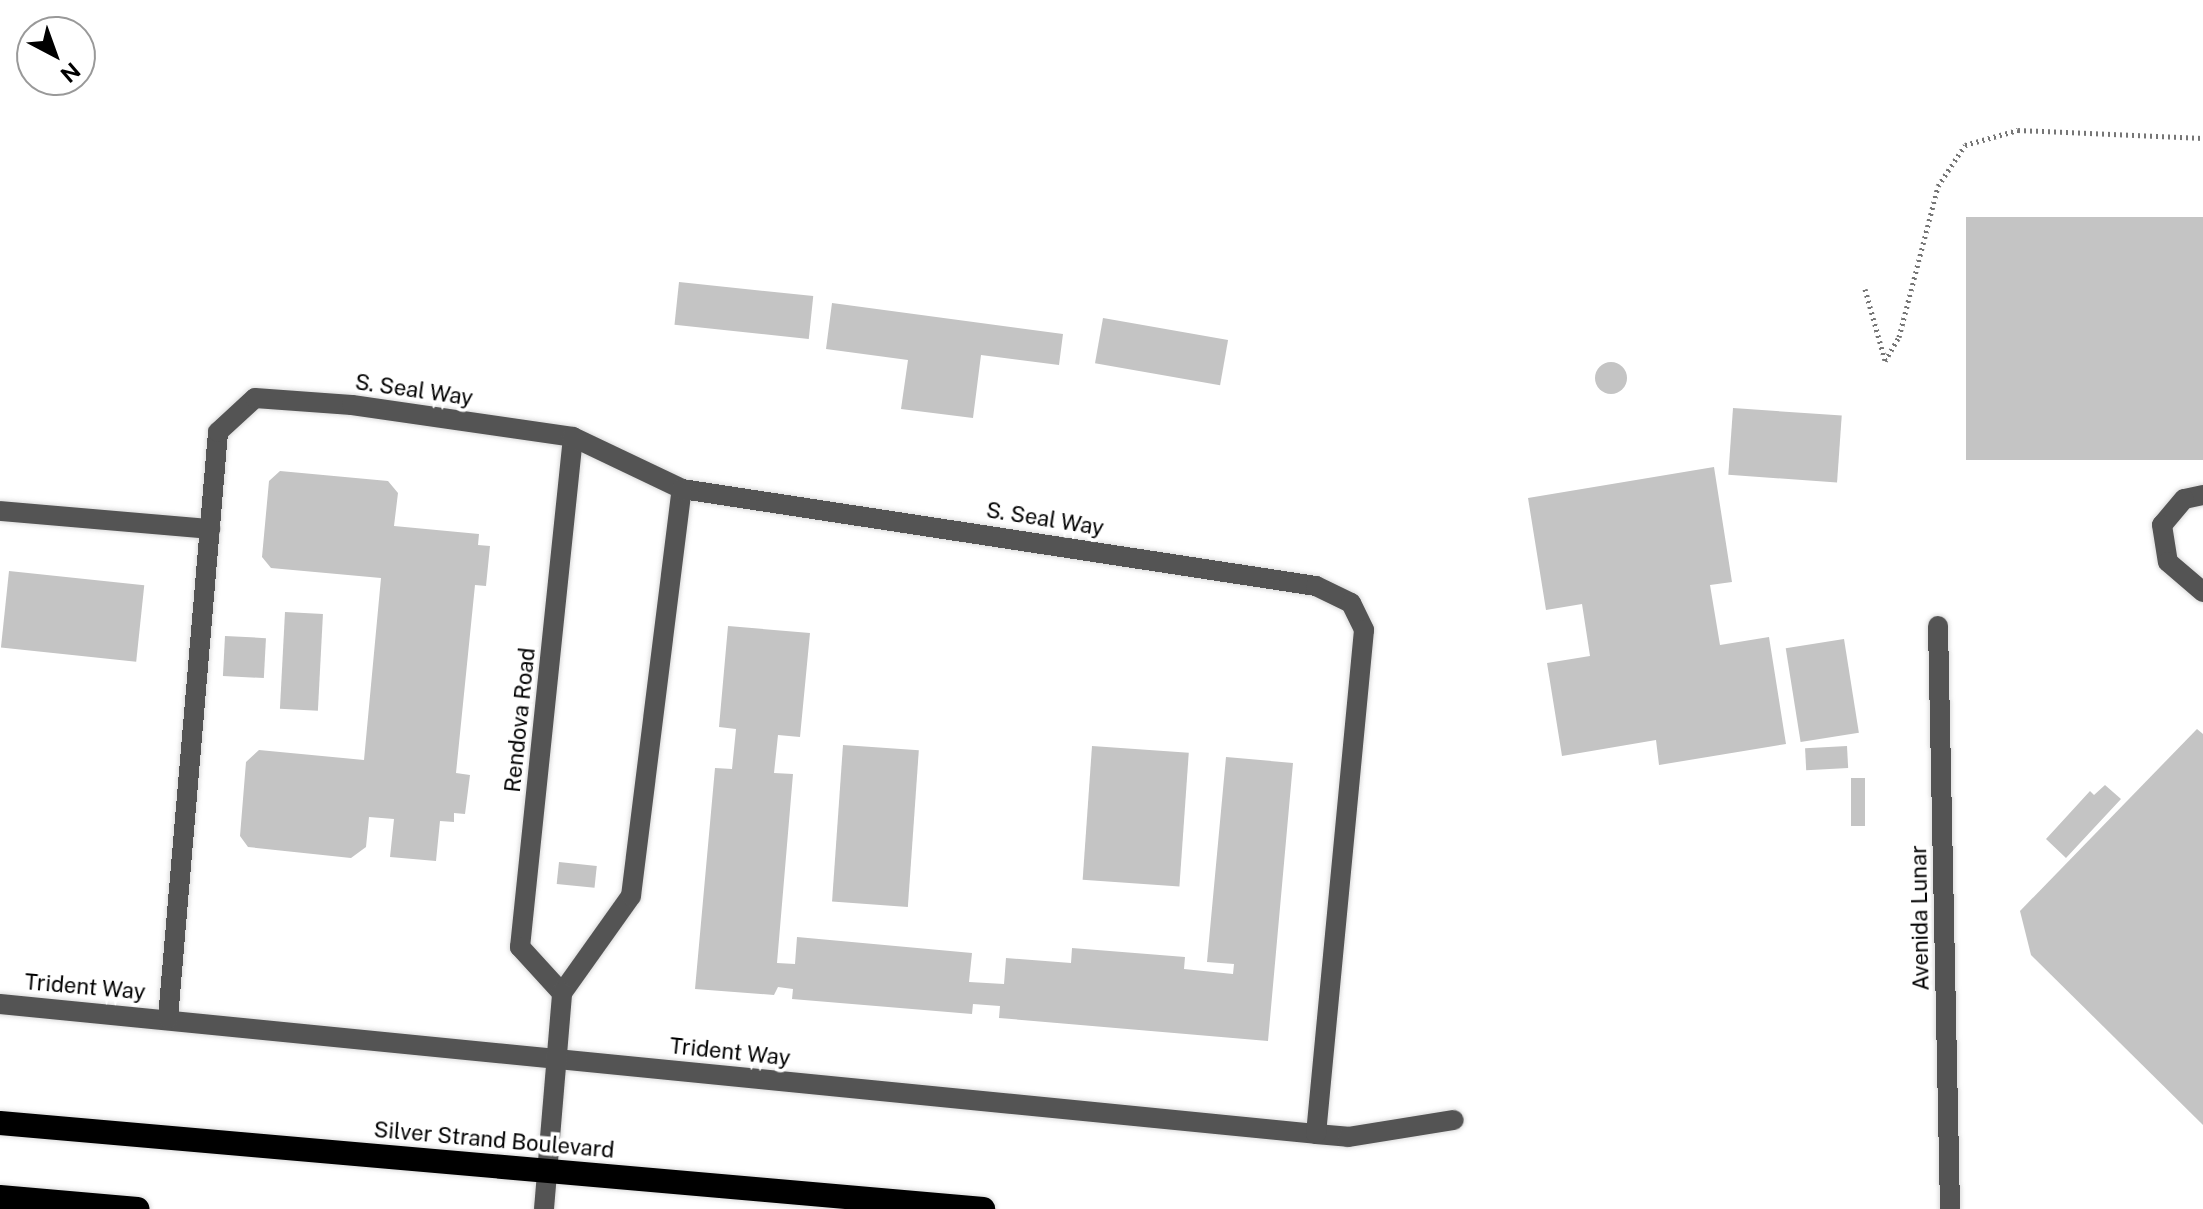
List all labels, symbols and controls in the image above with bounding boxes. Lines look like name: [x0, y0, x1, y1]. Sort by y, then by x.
north arrow: [16, 16, 96, 96]
text: N: [55, 57, 85, 88]
street label: S. Seal Way: [353, 369, 475, 411]
street label: S. Seal Way: [984, 497, 1106, 541]
street label: Rendova Road: [499, 646, 541, 794]
street label: Avenida Lunar: [1906, 845, 1934, 991]
street label: Trident Way: [23, 969, 147, 1005]
street label: Trident Way: [668, 1033, 792, 1071]
street label: Silver Strand Boulevard: [373, 1116, 615, 1164]

